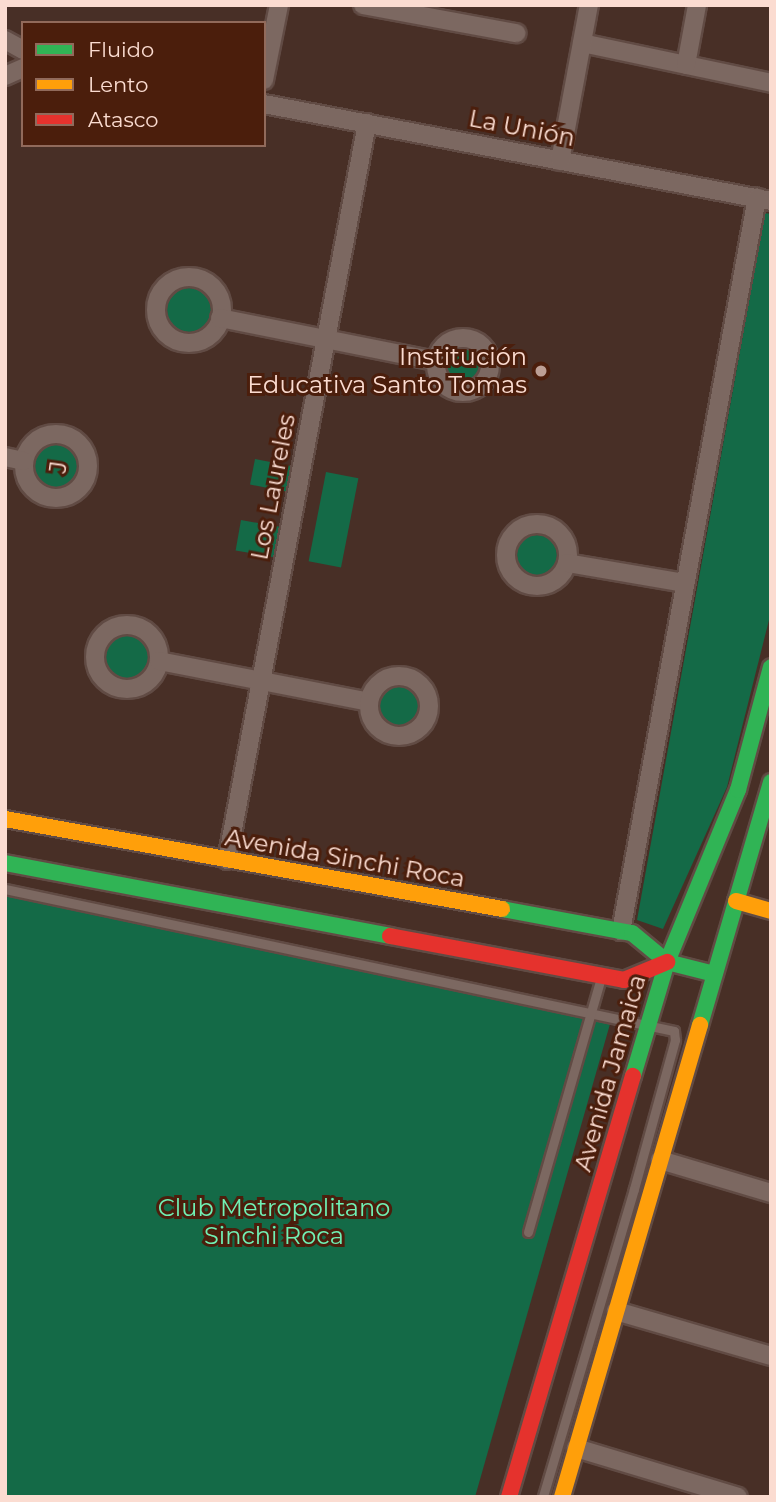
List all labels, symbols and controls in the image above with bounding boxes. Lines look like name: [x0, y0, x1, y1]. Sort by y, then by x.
legend: [21, 21, 266, 147]
text: Fluido: [88, 37, 154, 62]
text: Lento: [88, 72, 148, 97]
street label: La Unión: [466, 104, 578, 152]
text: Atasco: [88, 107, 159, 132]
place label: Institución Educativa Santo Tomas: [247, 343, 527, 399]
marker: Institución Educativa Santo Tomas: [533, 363, 549, 379]
street label: Los Laureles: [245, 412, 301, 562]
street label: J: [43, 459, 73, 475]
street label: Avenida Sinchi Roca: [223, 823, 467, 893]
street label: Avenida Jamaica: [568, 971, 652, 1175]
park label: Club Metropolitano Sinchi Roca: [158, 1194, 390, 1250]

